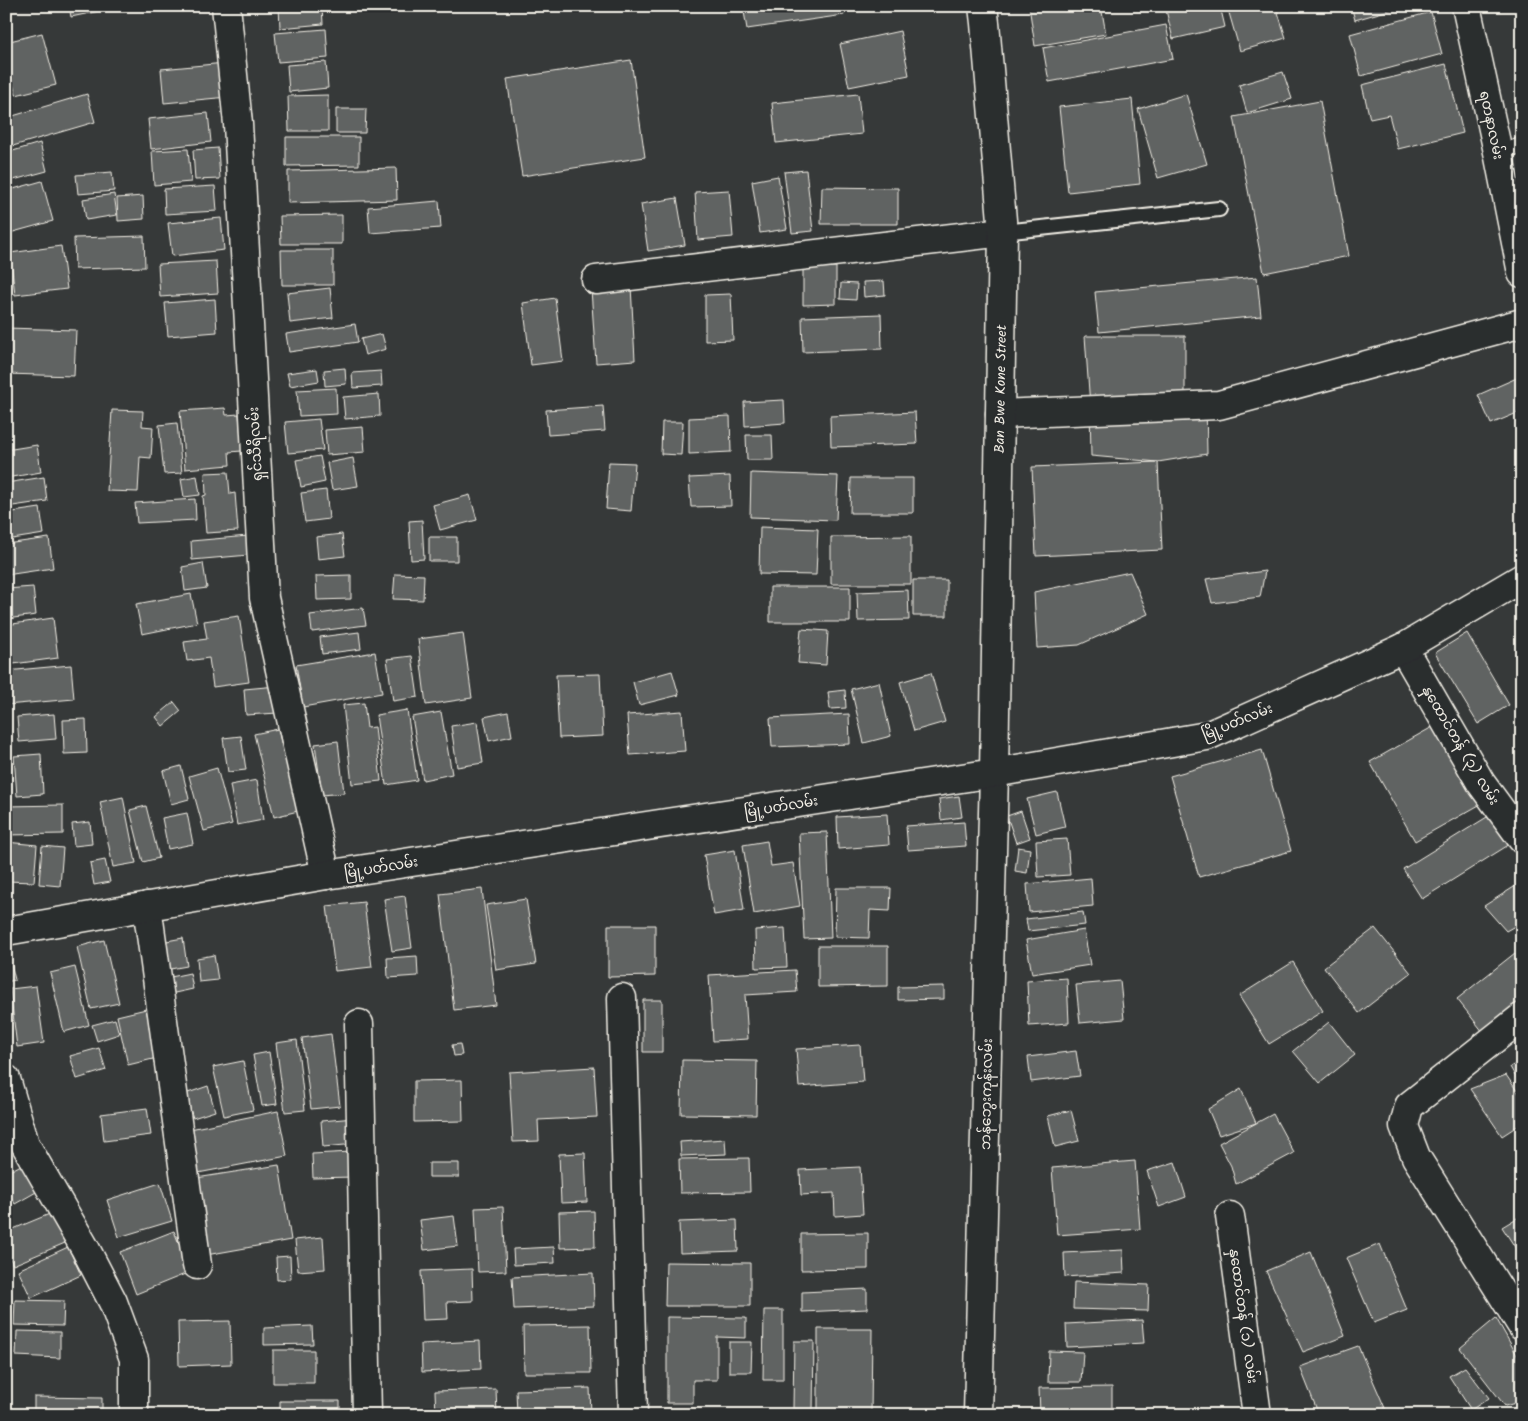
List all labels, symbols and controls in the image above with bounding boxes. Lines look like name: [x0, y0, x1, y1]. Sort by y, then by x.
street label: ရတနာလမ်း: [1473, 89, 1509, 162]
street label: Ban Bwe Kone Street: [989, 324, 1013, 453]
street label: ရှင်သီရိလမ်း: [243, 406, 269, 482]
street label: နှထောင်တန် (၃) လမ်း: [1416, 681, 1505, 810]
street label: မြို့ပတ်လမ်း: [1199, 698, 1276, 746]
street label: မြို့ပတ်လမ်း: [743, 790, 820, 824]
street label: မြို့ပတ်လမ်း: [343, 851, 420, 885]
street label: ဘန်ဘွေးကုန်းလမ်း: [975, 1038, 999, 1150]
street label: နှထောင်တန် (၁) လမ်း: [1223, 1247, 1263, 1385]

